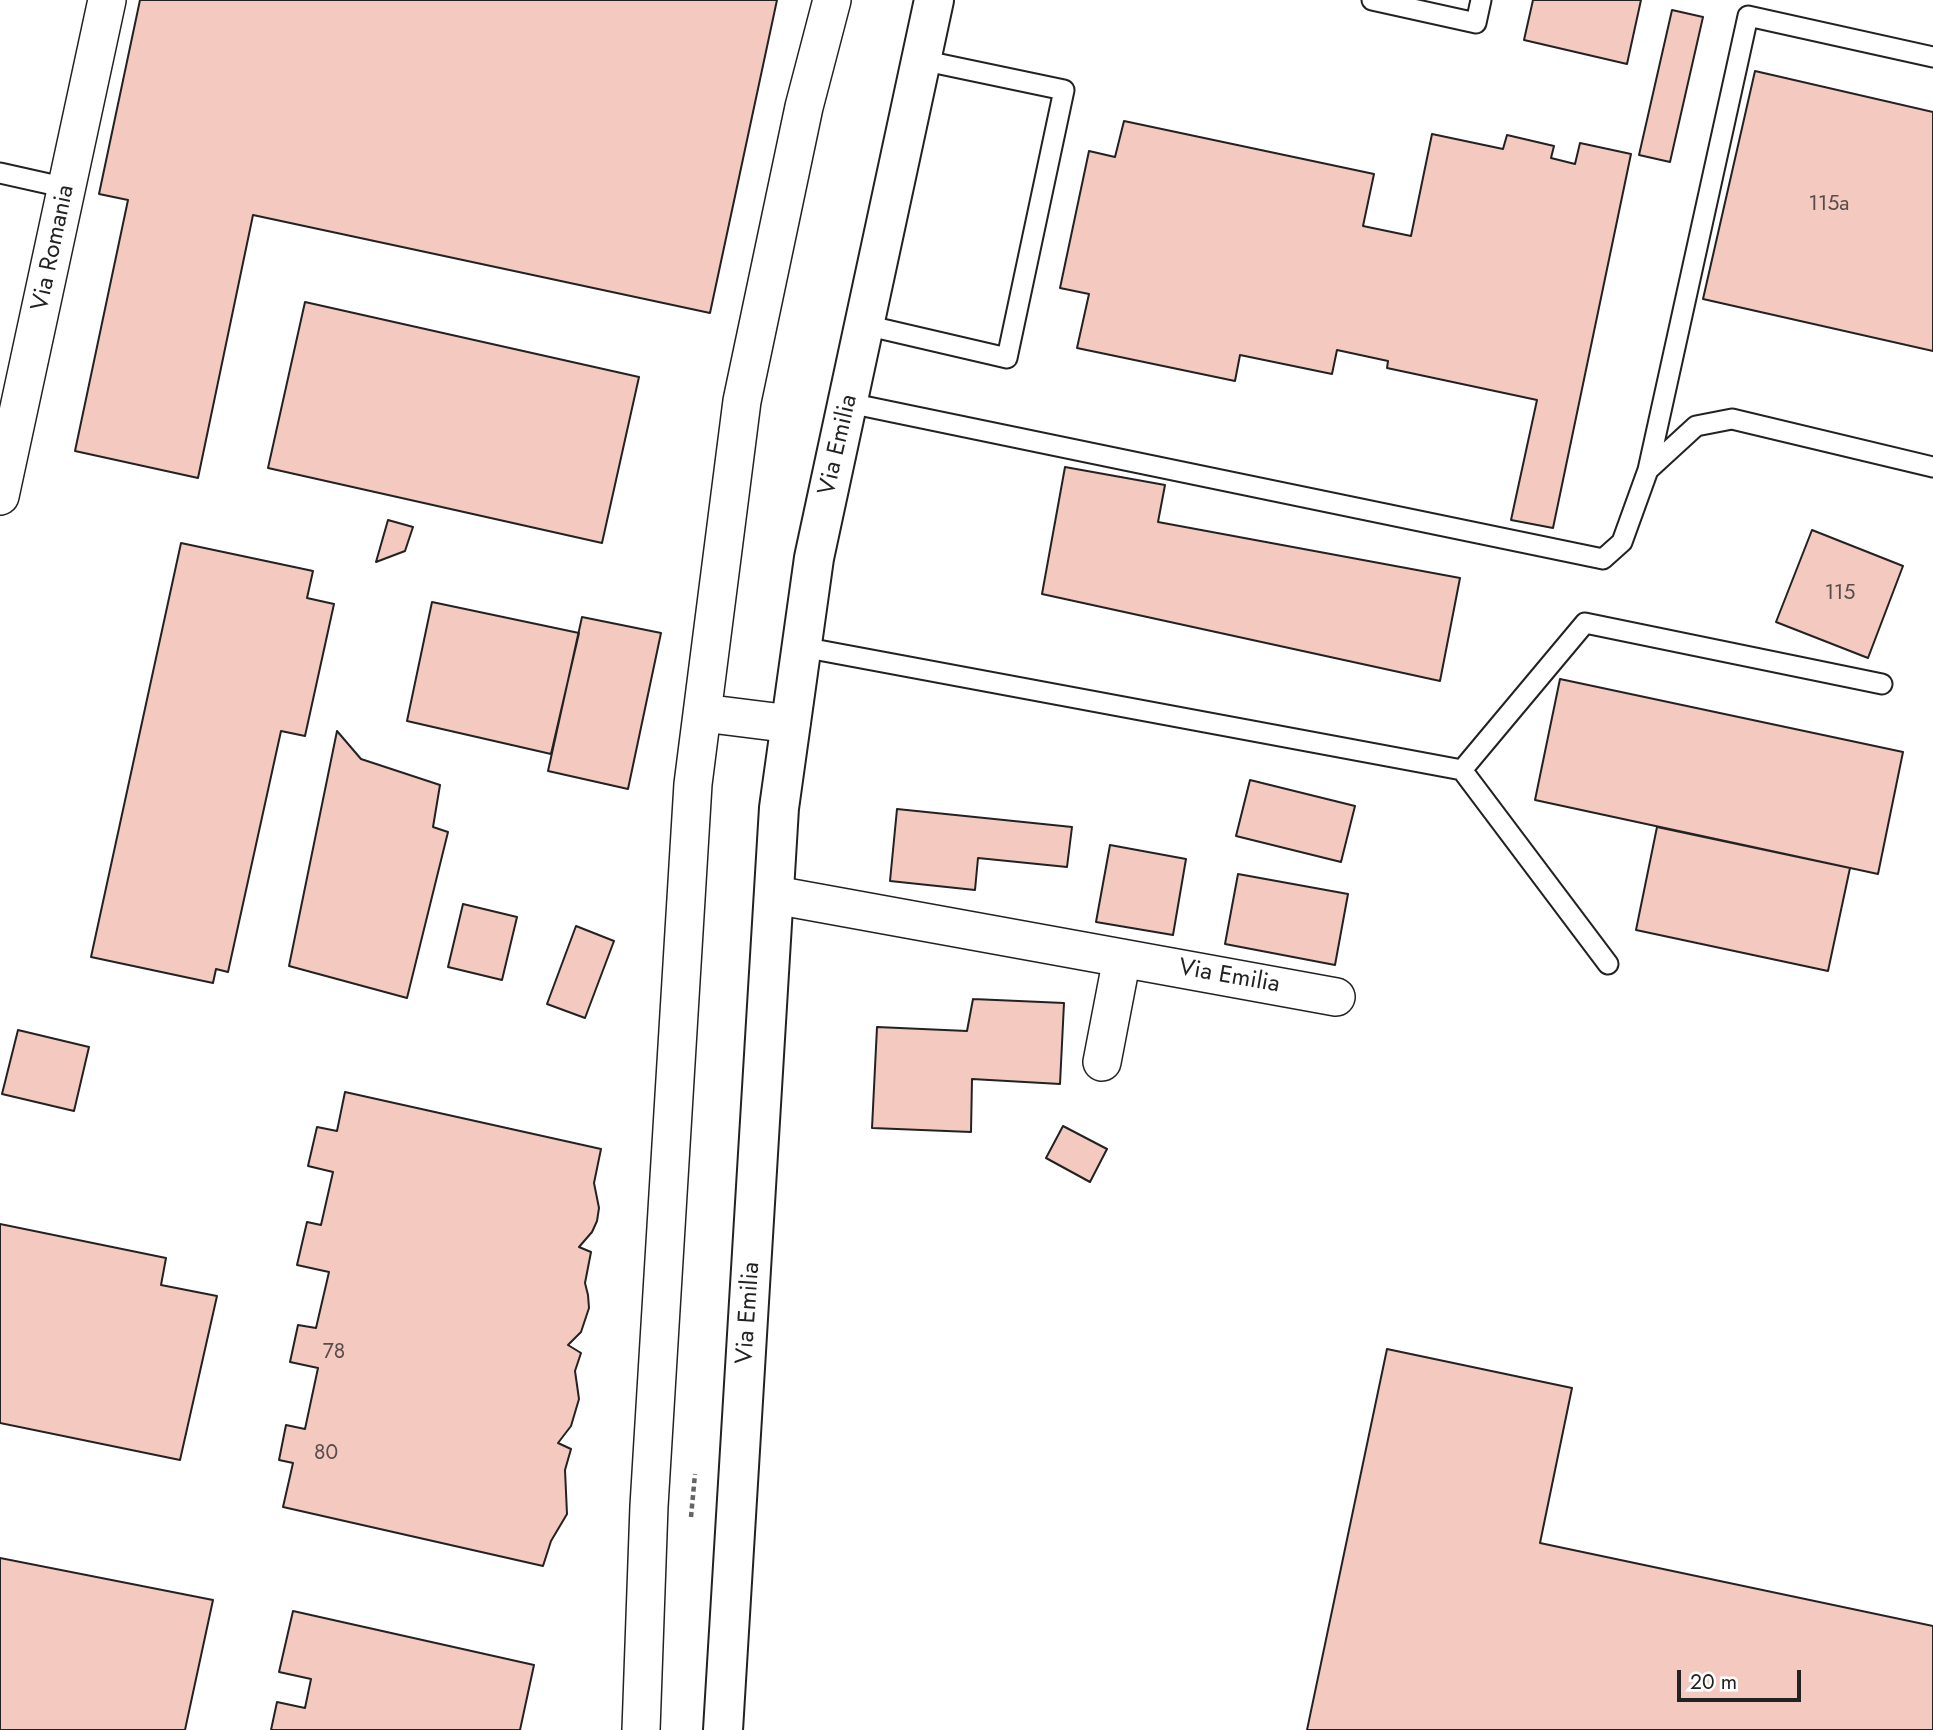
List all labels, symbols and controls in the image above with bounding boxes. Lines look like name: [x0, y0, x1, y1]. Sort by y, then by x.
street label: Via Romania: [27, 182, 81, 314]
house number: 115a: [1809, 192, 1849, 218]
street label: Via Emilia: [813, 392, 865, 498]
house number: 115: [1825, 581, 1855, 607]
street label: Via Emilia: [1176, 954, 1282, 1000]
street label: Via Emilia: [731, 1261, 767, 1365]
house number: 78: [323, 1340, 345, 1366]
house number: 80: [314, 1441, 338, 1467]
scale bar: [1681, 1656, 1805, 1700]
text: 20 m: [1690, 1667, 1737, 1697]

